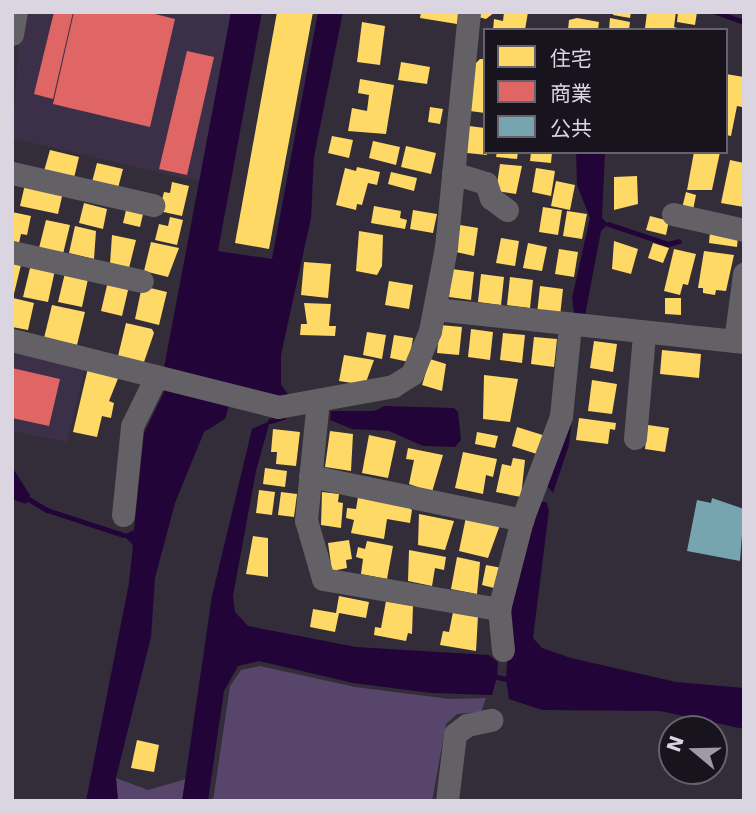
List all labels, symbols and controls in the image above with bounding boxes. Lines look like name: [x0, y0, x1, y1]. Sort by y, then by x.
legend: [483, 28, 728, 154]
text: 住宅: [550, 47, 592, 71]
text: 商業: [550, 82, 592, 106]
text: 公共: [550, 117, 592, 141]
north arrow: [658, 715, 728, 785]
text: N: [662, 733, 688, 755]

